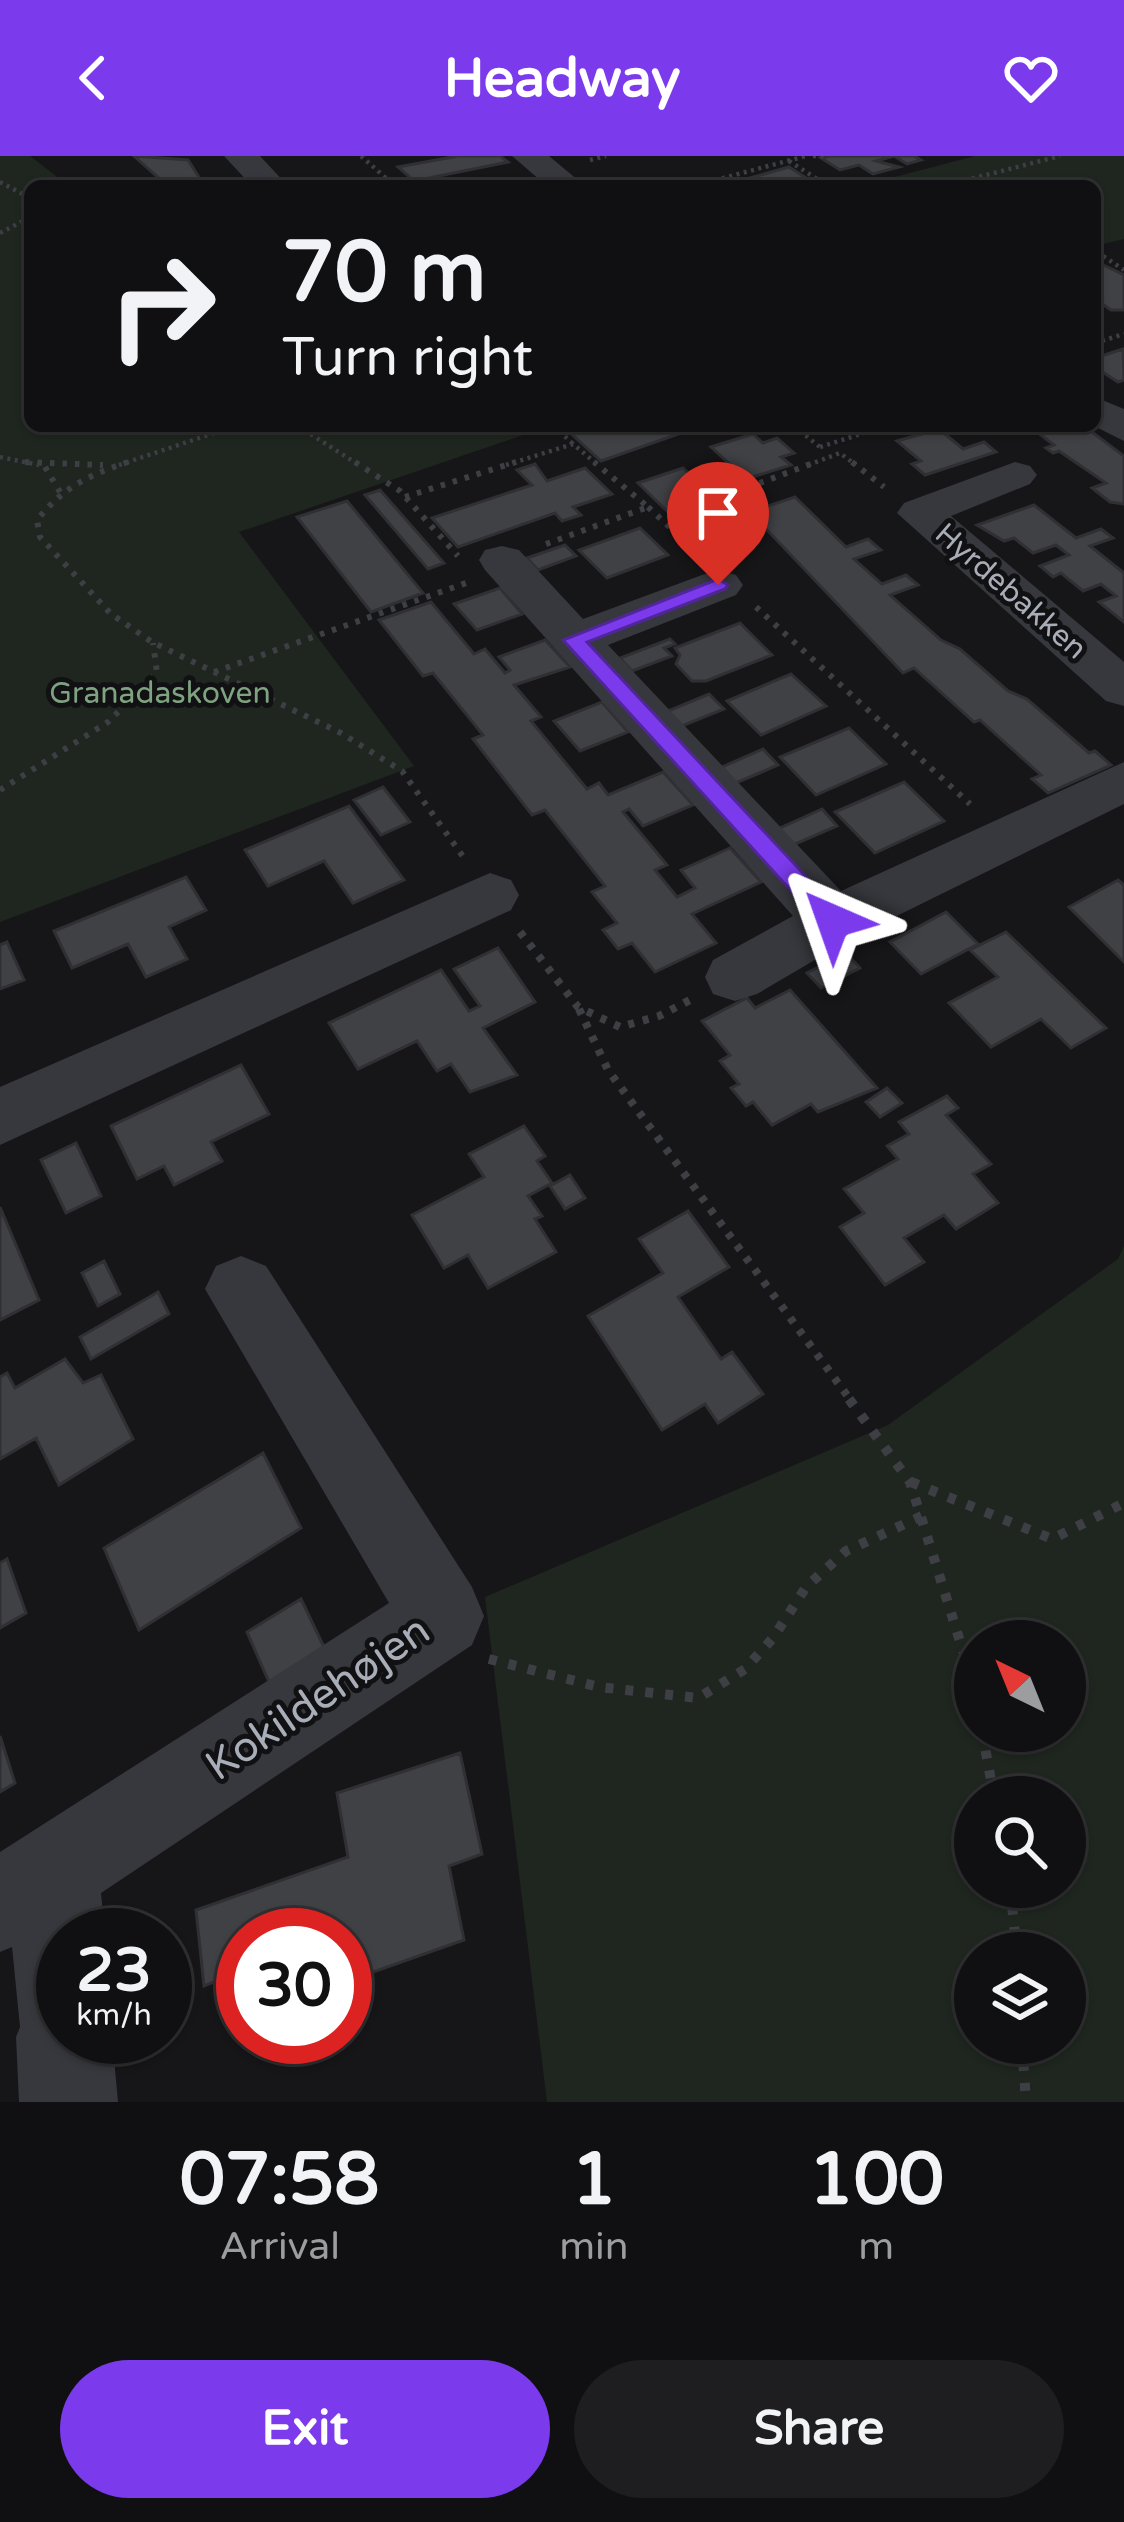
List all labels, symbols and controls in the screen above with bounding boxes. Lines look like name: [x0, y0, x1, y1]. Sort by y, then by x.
icon: back: [60, 45, 126, 111]
icon: heart: [998, 45, 1064, 111]
text: Headway: [444, 46, 680, 111]
text: 70 m: [282, 223, 486, 324]
icon: right: [84, 228, 240, 384]
text: Turn right: [282, 325, 533, 390]
pin: [667, 462, 769, 585]
icon: arrive: [685, 480, 751, 546]
street label: Hyrdebakken: [927, 515, 1094, 667]
park label: Granadaskoven: [49, 675, 271, 712]
position arrow: [770, 858, 896, 984]
street label: Kokildehøjen: [196, 1605, 439, 1792]
north arrow: [954, 1620, 1086, 1752]
map controls: [954, 1620, 1086, 2064]
button: search: [954, 1776, 1086, 1908]
speed limit sign: 30: [216, 1908, 372, 2064]
button: layers: [954, 1932, 1086, 2064]
text: 23: [76, 1935, 152, 2007]
text: km/h: [76, 1997, 152, 2034]
text: 07:58: [180, 2137, 379, 2224]
text: 1: [571, 2137, 617, 2224]
text: 100: [808, 2137, 944, 2224]
text: Arrival: [219, 2223, 340, 2270]
text: min: [559, 2223, 629, 2270]
text: m: [858, 2223, 894, 2270]
button: Exit: [60, 2360, 550, 2498]
button: Share: [574, 2360, 1064, 2498]

